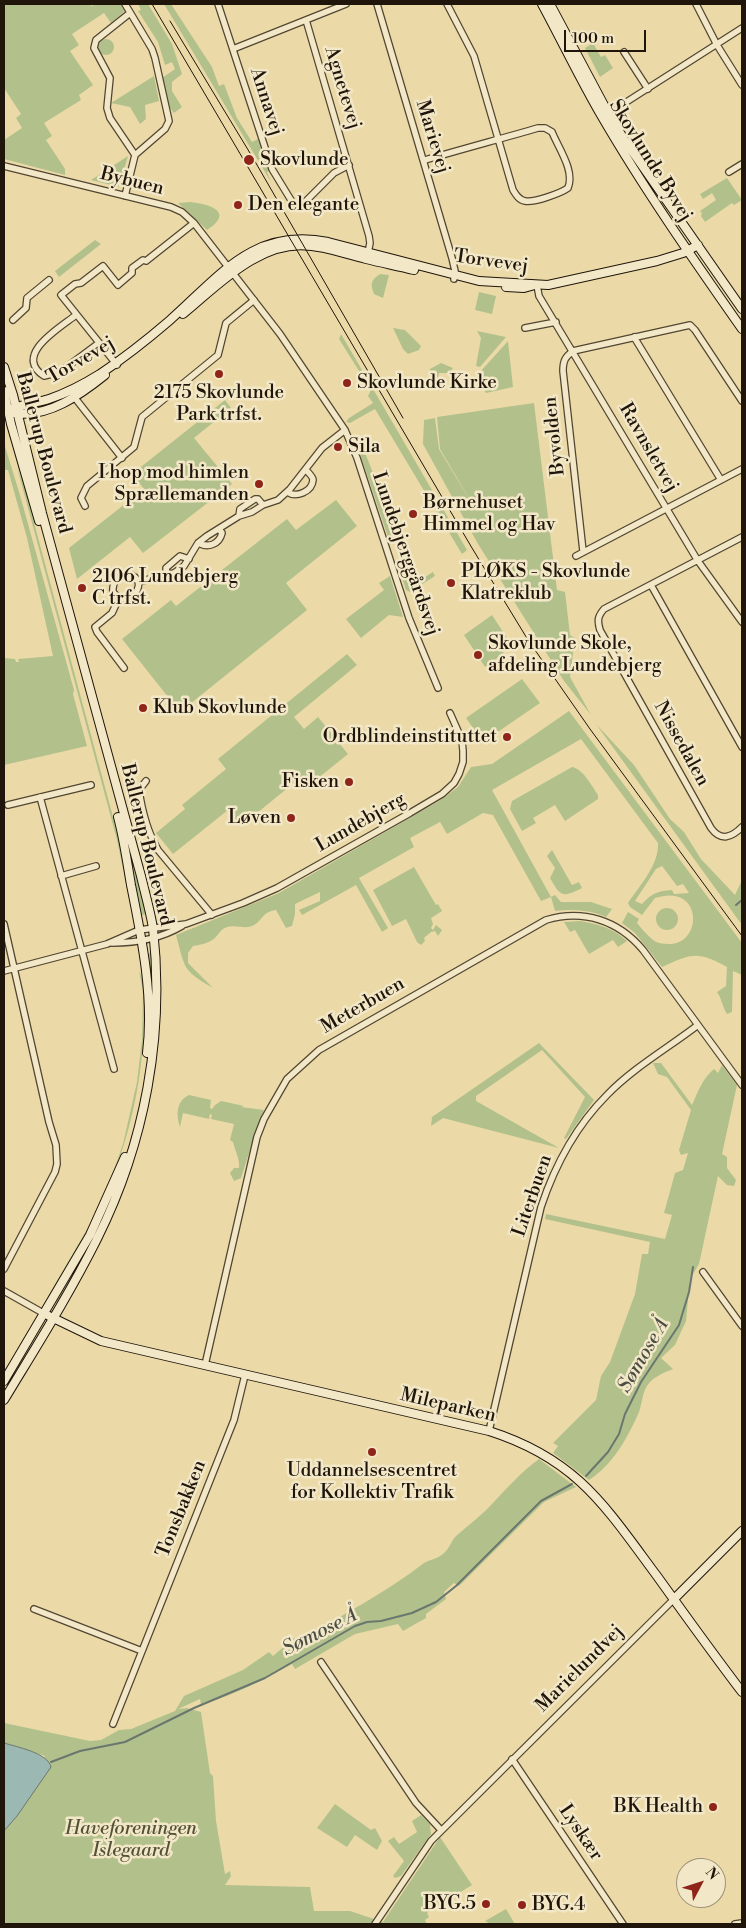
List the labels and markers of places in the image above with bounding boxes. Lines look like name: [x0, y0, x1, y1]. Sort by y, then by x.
place label: Skovlunde: [260, 149, 349, 171]
marker: Skovlunde: [242, 153, 256, 167]
place label: Den elegante: [248, 194, 359, 216]
marker: Den elegante: [232, 199, 244, 211]
marker: 2175 Skovlunde Park trfst.: [213, 368, 225, 380]
place label: Skovlunde Kirke: [357, 372, 497, 394]
marker: Skovlunde Kirke: [341, 377, 353, 389]
place label: 2175 Skovlunde Park trfst.: [154, 382, 284, 426]
place label: Sila: [348, 436, 380, 458]
marker: Sila: [332, 441, 344, 453]
place label: I hop mod himlen Sprællemanden: [98, 462, 249, 506]
marker: I hop mod himlen Sprællemanden: [253, 478, 265, 490]
place label: Børnehuset Himmel og Hav: [423, 492, 555, 536]
marker: Børnehuset Himmel og Hav: [407, 508, 419, 520]
place label: PLØKS - Skovlunde Klatreklub: [461, 561, 630, 605]
place label: 2106 Lundebjerg C trfst.: [92, 566, 238, 610]
marker: PLØKS - Skovlunde Klatreklub: [445, 577, 457, 589]
marker: 2106 Lundebjerg C trfst.: [76, 582, 88, 594]
place label: Skovlunde Skole, afdeling Lundebjerg: [488, 633, 662, 677]
marker: Skovlunde Skole, afdeling Lundebjerg: [472, 649, 484, 661]
place label: Klub Skovlunde: [153, 697, 287, 719]
marker: Klub Skovlunde: [137, 702, 149, 714]
place label: Ordblindeinstituttet: [323, 726, 497, 748]
marker: Ordblindeinstituttet: [501, 731, 513, 743]
place label: Fisken: [281, 771, 339, 793]
marker: Fisken: [343, 776, 355, 788]
place label: Løven: [228, 807, 281, 829]
marker: Løven: [285, 812, 297, 824]
marker: Uddannelsescentret for Kollektiv Trafik: [366, 1446, 378, 1458]
place label: Uddannelsescentret for Kollektiv Trafik: [287, 1460, 457, 1504]
place label: BK Health: [614, 1796, 703, 1818]
marker: BK Health: [707, 1801, 719, 1813]
place label: BYG.5: [424, 1893, 476, 1915]
place label: BYG.4: [532, 1894, 585, 1916]
marker: BYG.5: [480, 1898, 492, 1910]
marker: BYG.4: [516, 1899, 528, 1911]

